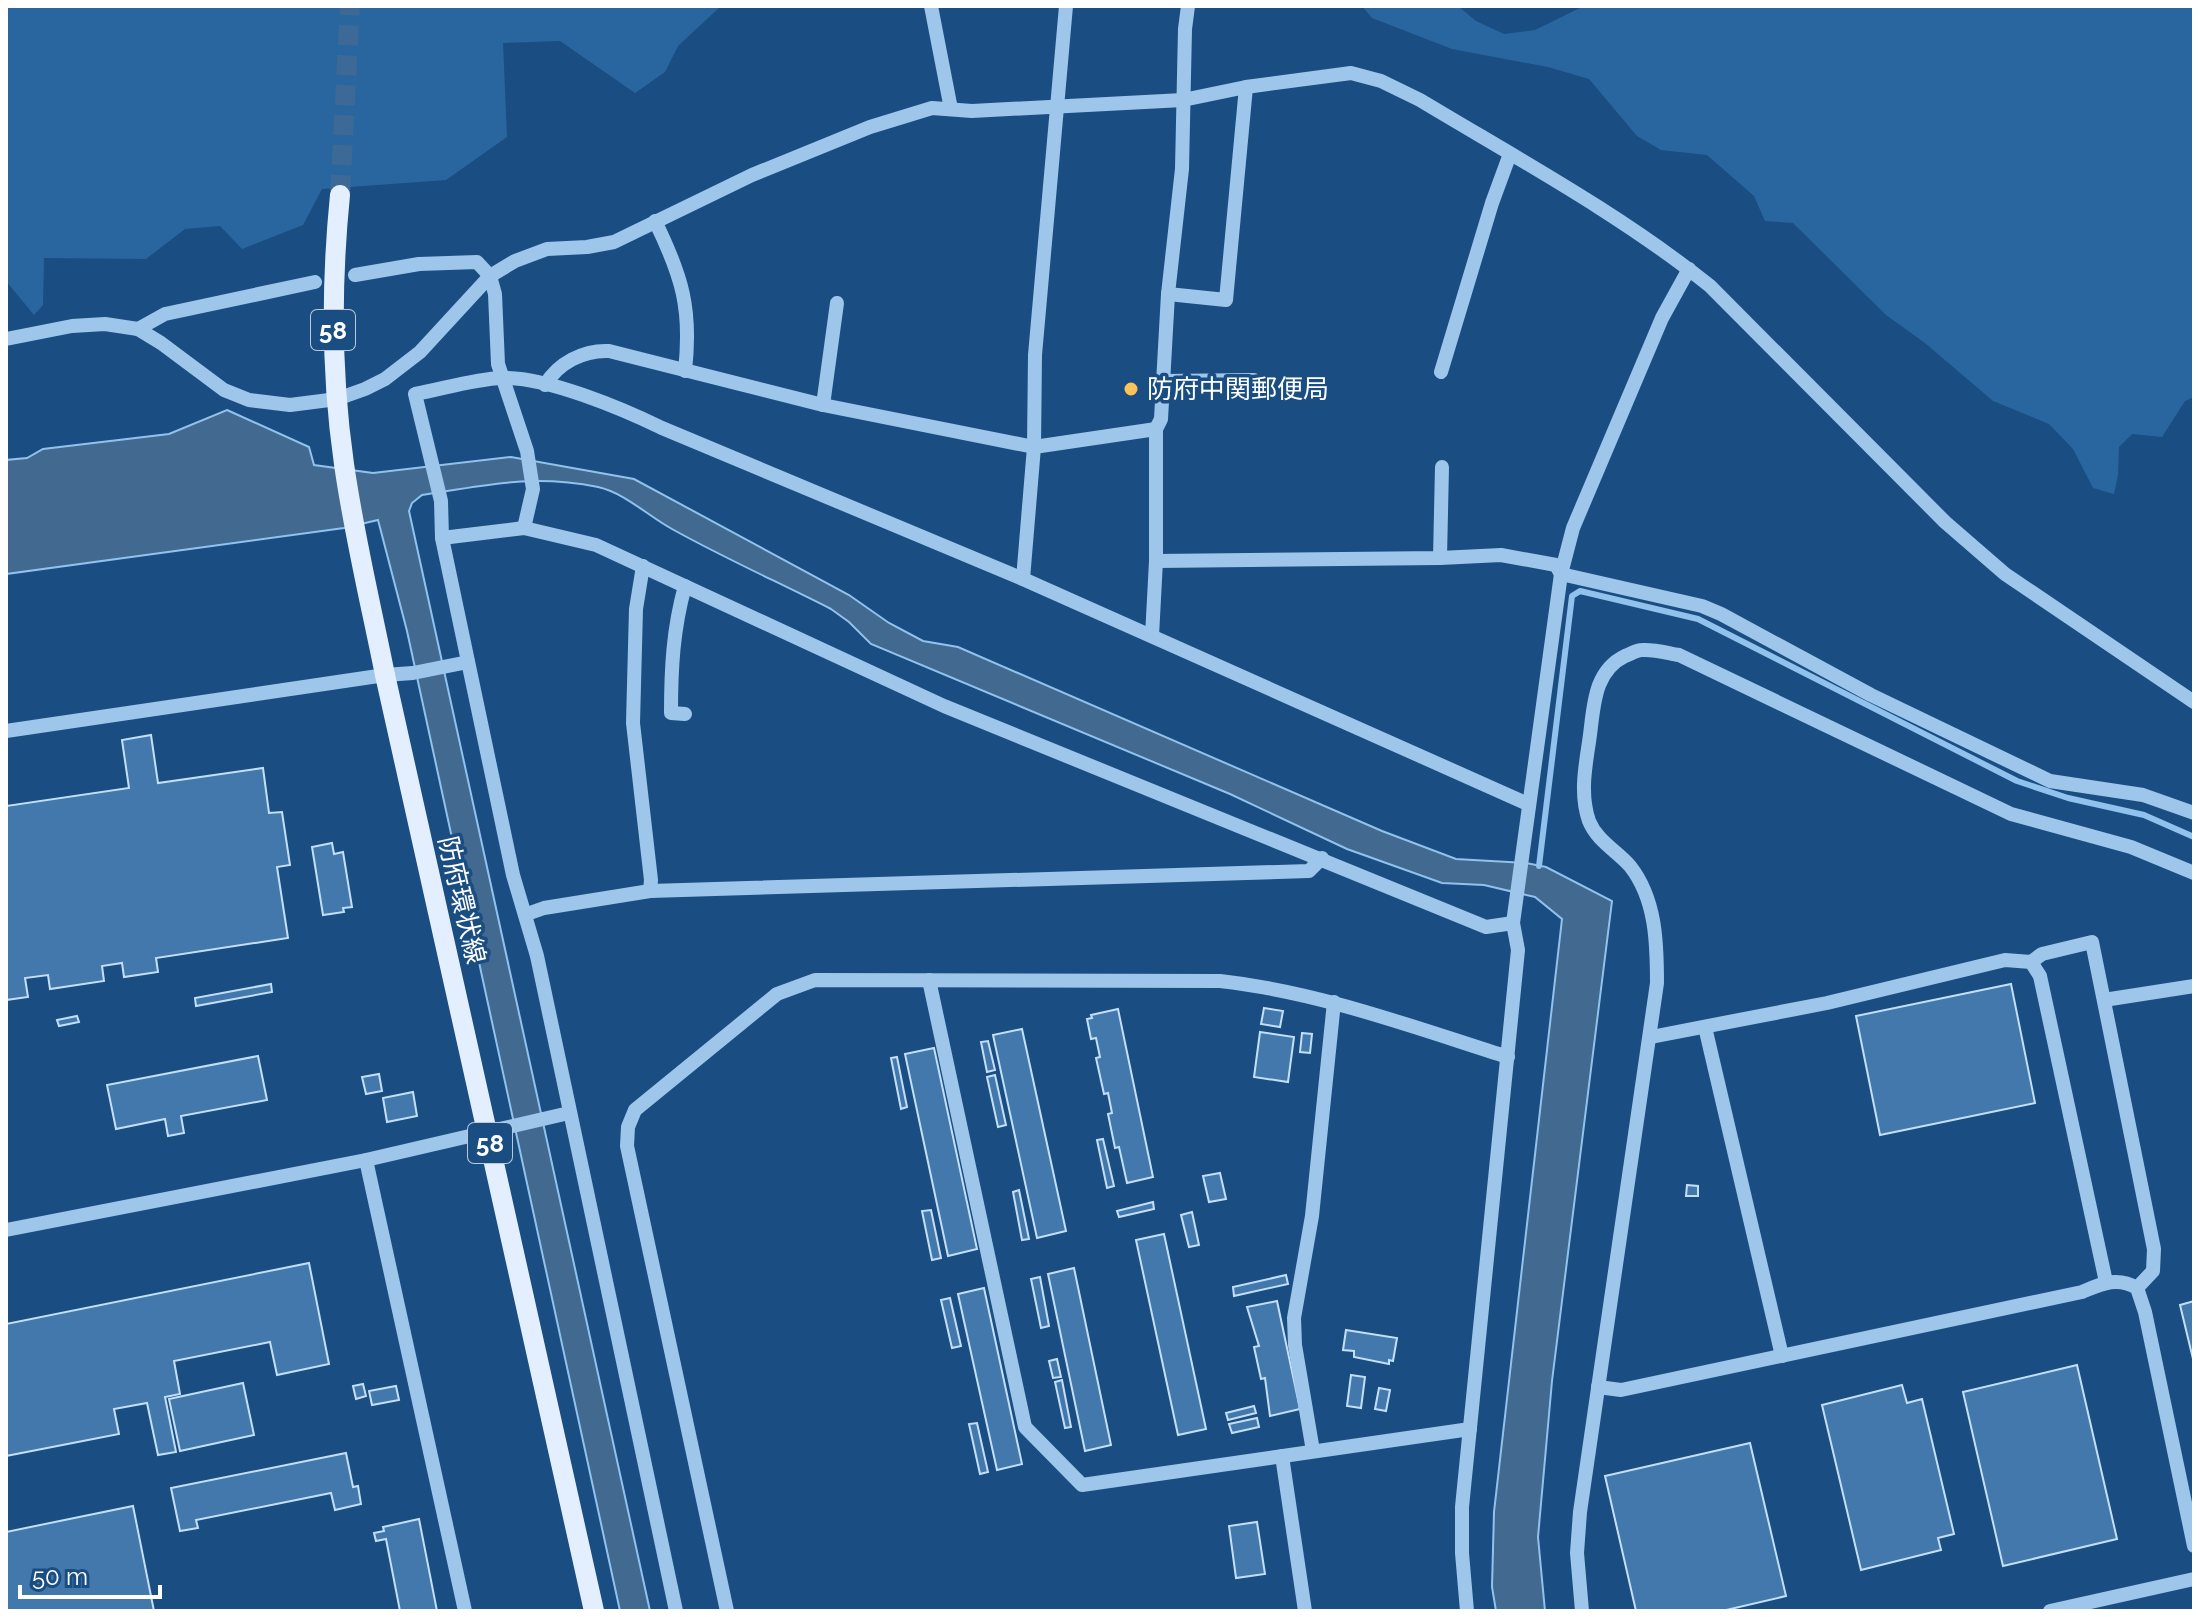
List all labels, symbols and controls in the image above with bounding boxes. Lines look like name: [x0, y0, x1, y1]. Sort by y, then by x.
road number: 58: [311, 310, 355, 350]
place label: 防府中関郵便局: [1147, 374, 1329, 404]
marker: 防府中関郵便局: [1122, 380, 1140, 398]
street label: 防府環状線: [433, 833, 491, 967]
road number: 58: [468, 1123, 512, 1163]
scale bar: [20, 1549, 160, 1599]
text: 50 m: [32, 1562, 88, 1591]

